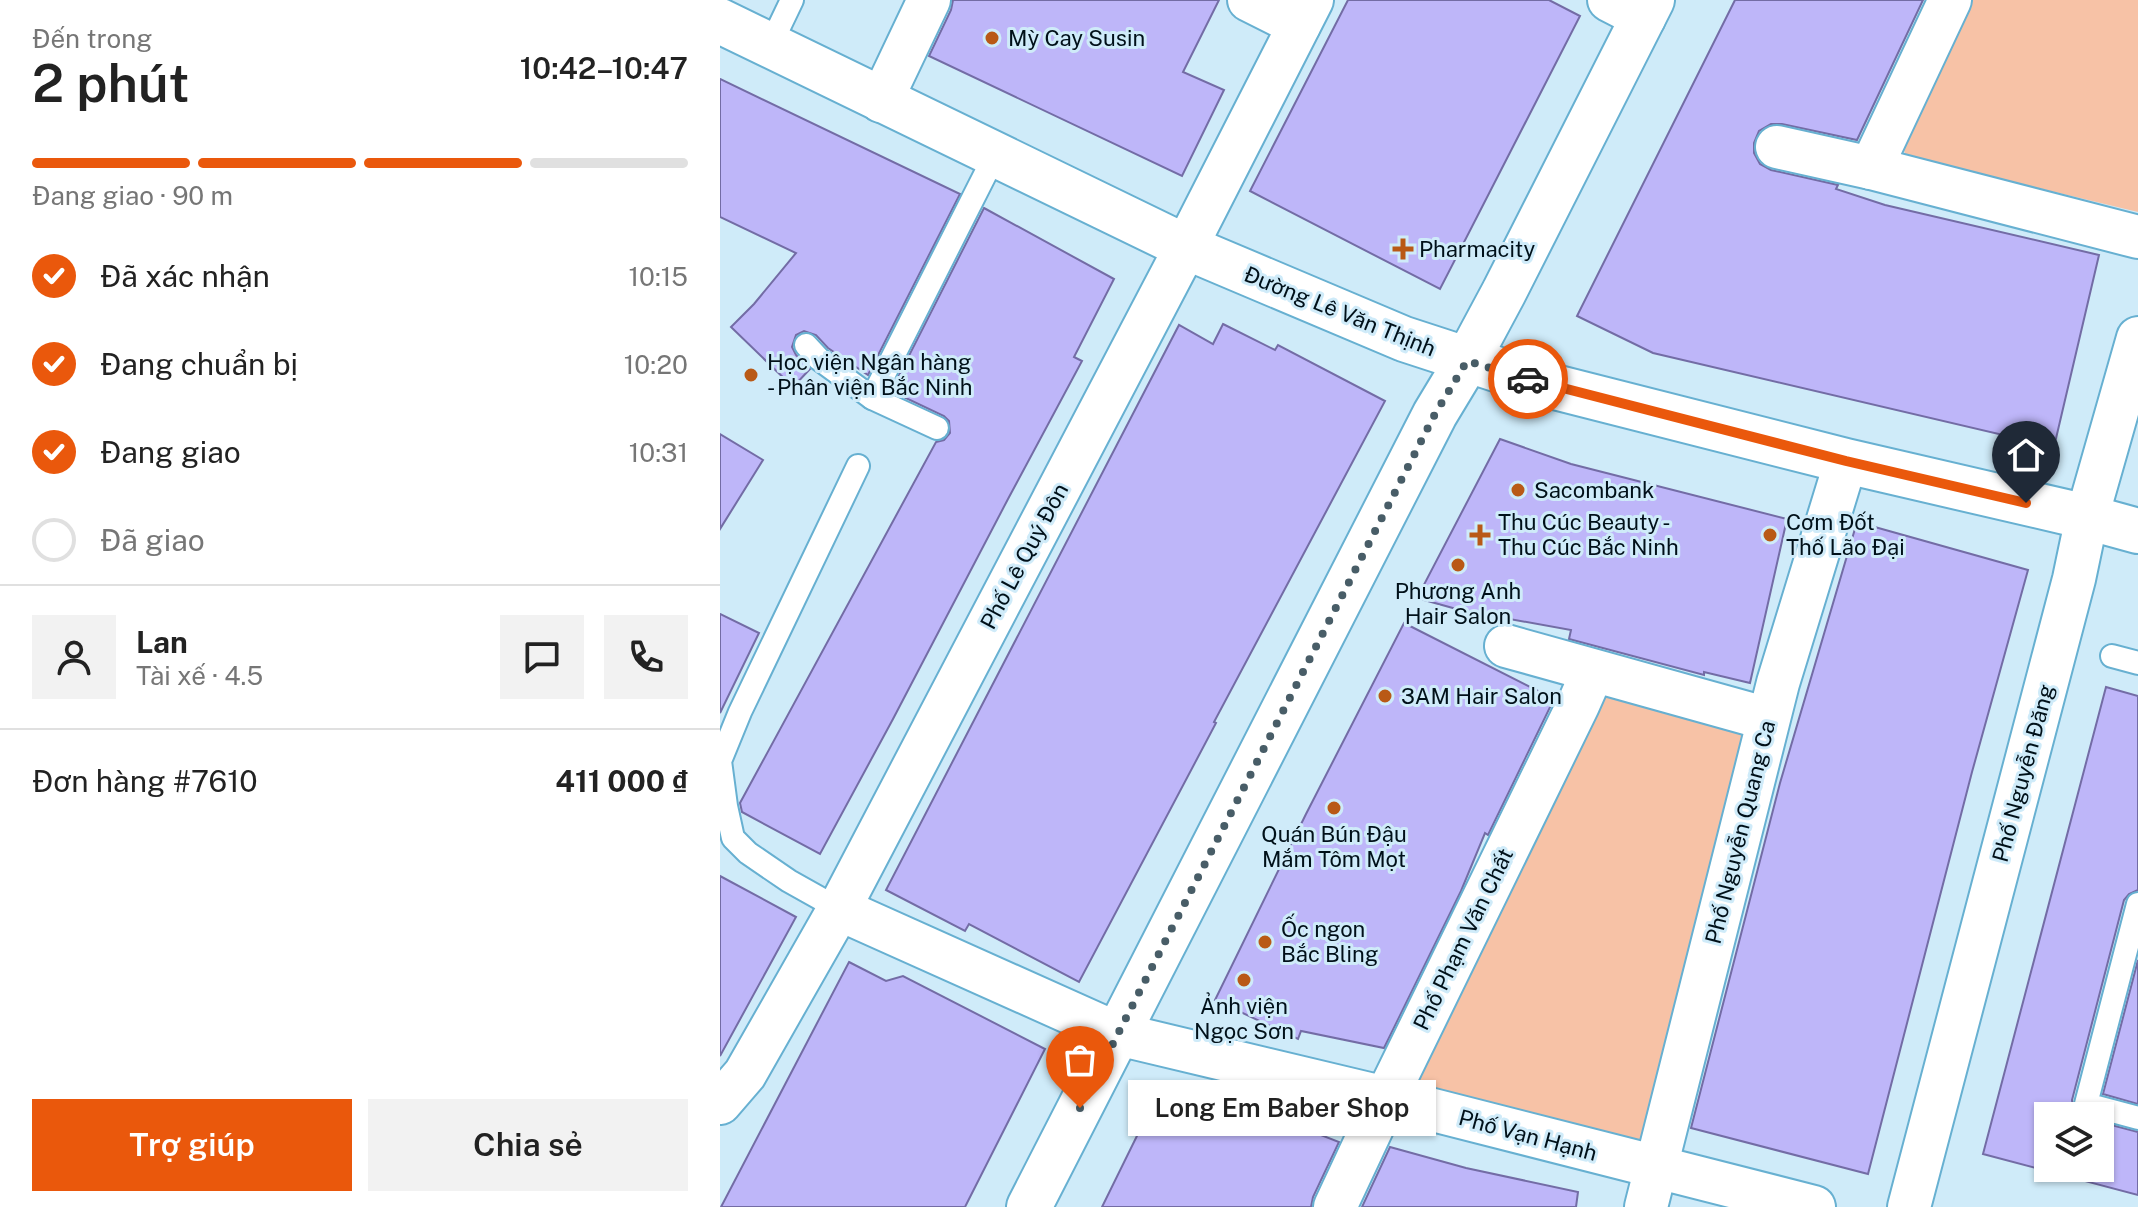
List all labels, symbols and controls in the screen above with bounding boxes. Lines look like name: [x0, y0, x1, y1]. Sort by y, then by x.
text: Đến trong: [32, 23, 152, 54]
place label: Mỳ Cay Susin: [1008, 25, 1145, 51]
marker: Mỳ Cay Susin: [983, 29, 1001, 47]
text: 10:42–10:47: [520, 50, 688, 86]
text: 2 phút: [32, 53, 190, 114]
text: Đang giao · 90 m: [32, 180, 233, 211]
place label: Pharmacity: [1419, 236, 1535, 262]
marker: Pharmacity: [1394, 240, 1412, 258]
icon: check: [32, 254, 76, 298]
text: Đã xác nhận: [100, 258, 270, 294]
text: 10:15: [628, 261, 688, 292]
street label: Đường Lê Văn Thịnh: [1240, 261, 1440, 361]
courier: [1488, 339, 1568, 419]
icon: check: [32, 342, 76, 386]
text: Đang chuẩn bị: [100, 346, 298, 382]
text: 10:20: [624, 349, 688, 380]
place label: Học viện Ngân hàng - Phân viện Bắc Ninh: [767, 349, 972, 400]
icon: car: [1506, 357, 1550, 401]
marker: Học viện Ngân hàng - Phân viện Bắc Ninh: [742, 366, 760, 384]
pin: [1992, 421, 2060, 503]
icon: check: [32, 430, 76, 474]
icon: home: [2004, 433, 2048, 477]
text: Đang giao: [100, 434, 241, 470]
text: 10:31: [629, 437, 688, 468]
place label: Sacombank: [1534, 477, 1654, 503]
street label: Phố Lê Quý Đôn: [975, 479, 1073, 633]
marker: Sacombank: [1509, 481, 1527, 499]
place label: Thu Cúc Beauty - Thu Cúc Bắc Ninh: [1498, 509, 1679, 560]
place label: Cơm Đốt Thố Lão Đại: [1786, 509, 1905, 560]
text: Đã giao: [100, 522, 205, 558]
marker: Thu Cúc Beauty - Thu Cúc Bắc Ninh: [1469, 524, 1491, 546]
marker: Cơm Đốt Thố Lão Đại: [1761, 526, 1779, 544]
marker: Phương Anh Hair Salon: [1449, 556, 1467, 574]
place label: Phương Anh Hair Salon: [1395, 578, 1521, 629]
button: person: [32, 615, 116, 699]
button: chat: [500, 615, 584, 699]
button: phone: [604, 615, 688, 699]
text: Lan: [136, 624, 188, 660]
text: Tài xế · 4.5: [136, 660, 263, 691]
street label: Phố Nguyễn Đăng: [1987, 681, 2059, 865]
place label: 3AM Hair Salon: [1401, 683, 1562, 709]
marker: 3AM Hair Salon: [1376, 687, 1394, 705]
street label: Phố Nguyễn Quang Ca: [1700, 718, 1780, 946]
text: Đơn hàng #7610: [32, 763, 258, 799]
text: 411 000 ₫: [555, 763, 688, 799]
marker: Quán Bún Đậu Mắm Tôm Mọt: [1325, 799, 1343, 817]
place label: Quán Bún Đậu Mắm Tôm Mọt: [1261, 821, 1407, 872]
street label: Phố Phạm Văn Chất: [1408, 844, 1518, 1034]
place label: Ốc ngon Bắc Bling: [1281, 913, 1378, 967]
marker: Ốc ngon Bắc Bling: [1256, 933, 1274, 951]
marker: Ảnh viện Ngọc Sơn: [1235, 971, 1253, 989]
place label: Ảnh viện Ngọc Sơn: [1194, 992, 1294, 1044]
pin: [1046, 1026, 1114, 1108]
icon: bag: [1058, 1038, 1102, 1082]
callout: Long Em Baber Shop: [1128, 1080, 1436, 1136]
text: Long Em Baber Shop: [1155, 1092, 1409, 1123]
button: Trợ giúp: [32, 1099, 352, 1191]
button: Chia sẻ: [368, 1099, 688, 1191]
map controls: [2034, 1102, 2114, 1182]
button: layers: [2034, 1102, 2114, 1182]
street label: Phố Vạn Hạnh: [1456, 1104, 1600, 1166]

